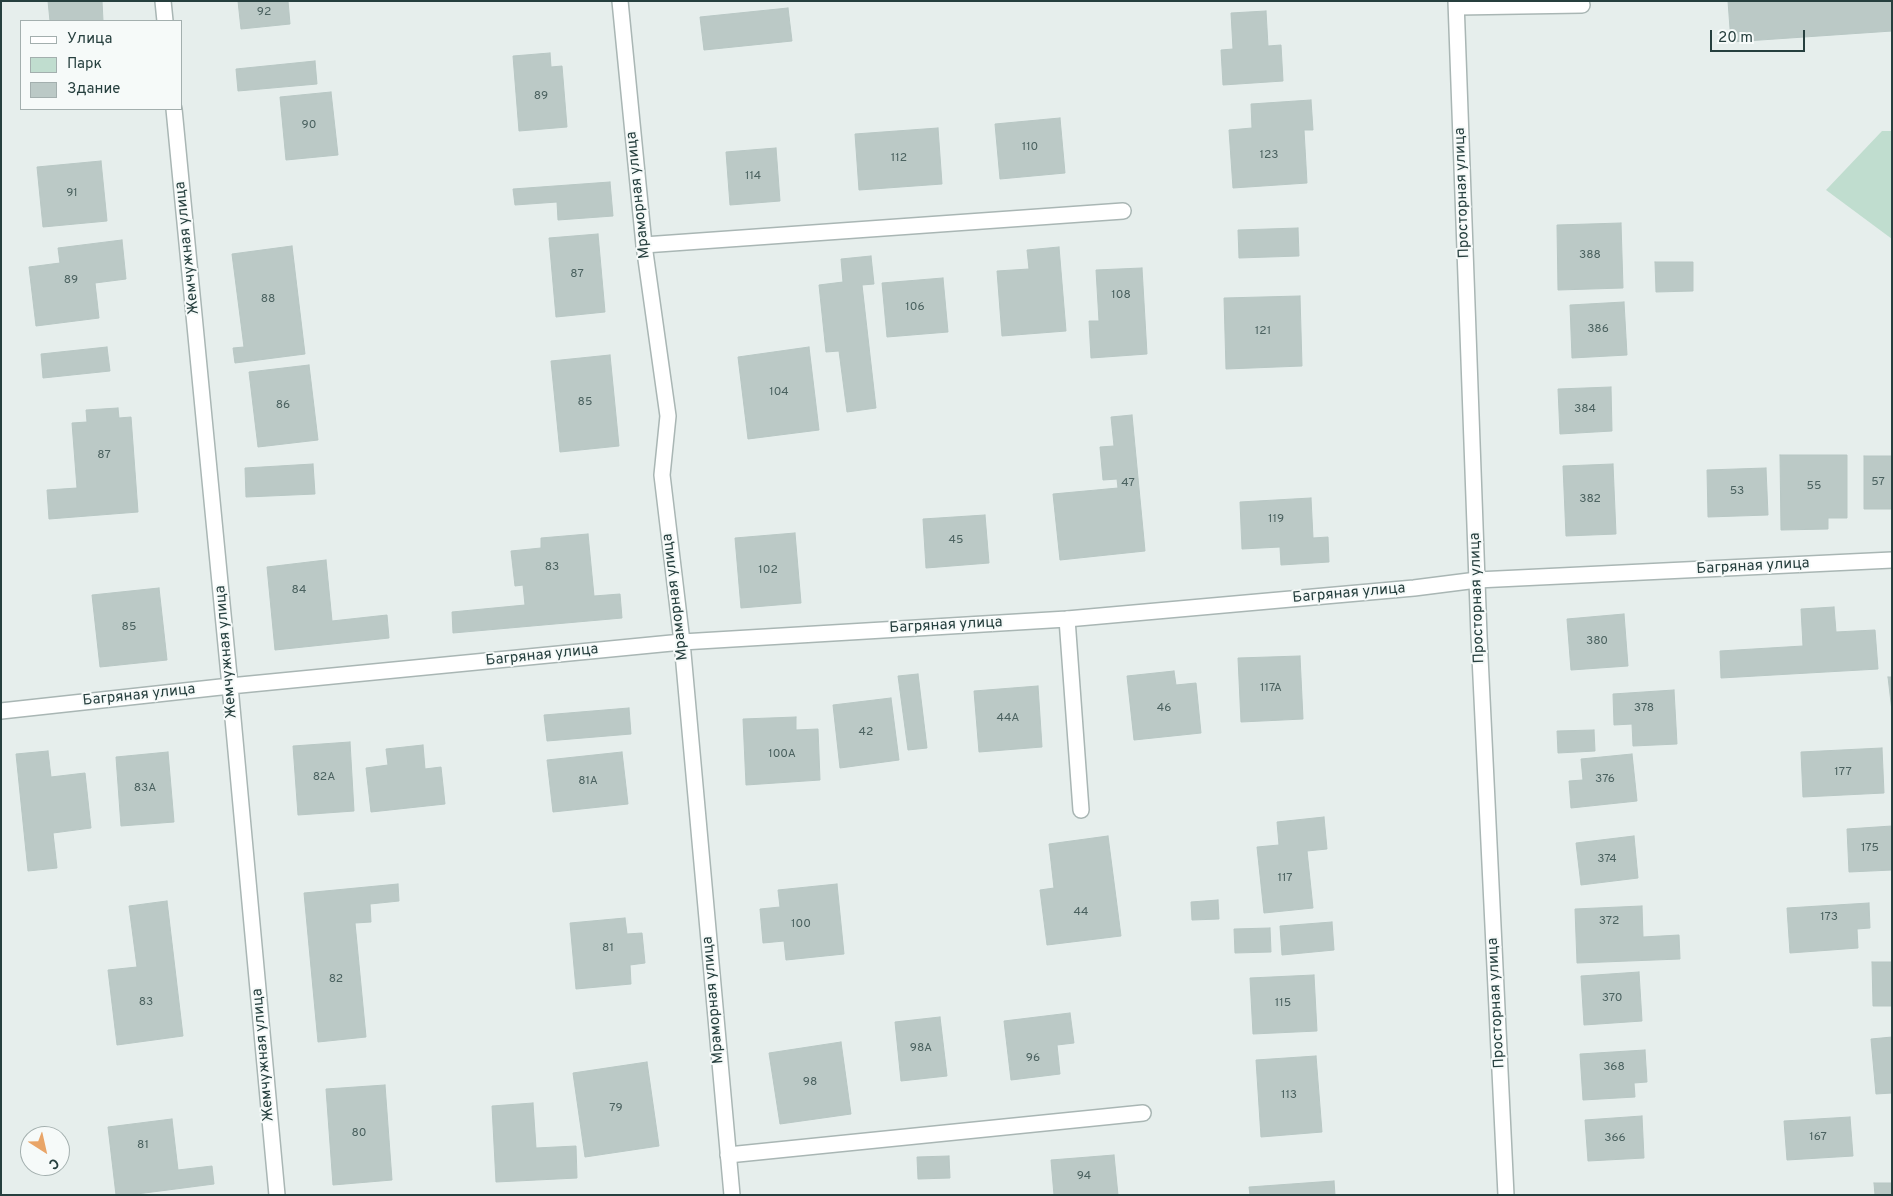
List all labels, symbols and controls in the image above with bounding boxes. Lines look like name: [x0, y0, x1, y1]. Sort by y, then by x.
house number: 92: [257, 6, 271, 20]
legend: [20, 20, 182, 110]
scale bar: [1713, 20, 1808, 52]
text: 20 m: [1718, 29, 1753, 48]
text: Улица: [67, 30, 112, 49]
text: Парк: [67, 55, 102, 74]
text: Здание: [67, 80, 120, 99]
house number: 89: [534, 90, 548, 104]
house number: 90: [302, 119, 316, 133]
street label: Просторная улица: [1452, 127, 1474, 259]
street label: Мраморная улица: [623, 130, 655, 260]
house number: 110: [1022, 141, 1038, 155]
house number: 123: [1259, 149, 1279, 163]
house number: 112: [891, 152, 907, 166]
house number: 114: [745, 170, 761, 184]
street label: Жемчужная улица: [172, 181, 204, 315]
house number: 91: [66, 187, 78, 201]
house number: 388: [1579, 249, 1601, 263]
house number: 87: [570, 268, 584, 282]
house number: 89: [64, 274, 78, 288]
house number: 108: [1111, 289, 1131, 303]
house number: 88: [261, 293, 275, 307]
house number: 106: [905, 301, 925, 315]
house number: 386: [1587, 323, 1609, 337]
house number: 121: [1255, 325, 1271, 339]
house number: 104: [769, 386, 789, 400]
house number: 85: [578, 396, 592, 410]
house number: 86: [276, 399, 290, 413]
house number: 384: [1574, 403, 1596, 417]
house number: 87: [97, 449, 111, 463]
house number: 57: [1871, 476, 1885, 490]
house number: 47: [1121, 477, 1135, 491]
house number: 55: [1807, 480, 1821, 494]
house number: 53: [1730, 485, 1744, 499]
house number: 382: [1579, 493, 1601, 507]
house number: 119: [1268, 513, 1284, 527]
street label: Мраморная улица: [659, 532, 693, 662]
street label: Просторная улица: [1467, 532, 1489, 664]
house number: 45: [949, 534, 963, 548]
street label: Багряная улица: [1696, 555, 1810, 579]
house number: 83: [545, 561, 559, 575]
house number: 102: [758, 564, 778, 578]
street label: Багряная улица: [1292, 580, 1406, 608]
house number: 84: [292, 584, 306, 598]
street label: Жемчужная улица: [212, 585, 242, 719]
street label: Багряная улица: [889, 614, 1003, 638]
house number: 85: [122, 621, 136, 635]
house number: 380: [1586, 635, 1608, 649]
street label: Багряная улица: [485, 641, 599, 671]
street label: Багряная улица: [82, 681, 196, 711]
house number: 117А: [1260, 682, 1282, 696]
house number: 46: [1157, 702, 1171, 716]
house number: 378: [1634, 702, 1654, 716]
house number: 44А: [997, 712, 1019, 726]
house number: 42: [859, 726, 873, 740]
house number: 100А: [768, 748, 796, 762]
house number: 177: [1834, 766, 1852, 780]
house number: 82А: [313, 771, 335, 785]
house number: 376: [1595, 773, 1615, 787]
house number: 81А: [578, 775, 598, 789]
house number: 83А: [134, 782, 156, 796]
house number: 175: [1861, 842, 1879, 856]
house number: 374: [1597, 853, 1617, 867]
house number: 117: [1277, 872, 1293, 886]
house number: 44: [1074, 906, 1088, 920]
house number: 173: [1820, 911, 1838, 925]
house number: 372: [1599, 915, 1619, 929]
house number: 100: [791, 918, 811, 932]
street label: Мраморная улица: [699, 936, 729, 1064]
street label: Просторная улица: [1485, 937, 1509, 1069]
house number: 81: [602, 942, 614, 956]
house number: 82: [329, 973, 343, 987]
street label: Жемчужная улица: [249, 988, 279, 1122]
house number: 370: [1602, 992, 1622, 1006]
house number: 83: [139, 996, 153, 1010]
house number: 115: [1275, 997, 1291, 1011]
house number: 98А: [910, 1042, 932, 1056]
house number: 96: [1026, 1052, 1040, 1066]
house number: 368: [1603, 1061, 1625, 1075]
house number: 98: [803, 1076, 817, 1090]
house number: 113: [1281, 1089, 1297, 1103]
house number: 79: [609, 1102, 623, 1116]
north arrow: [20, 1126, 70, 1176]
house number: 80: [352, 1127, 366, 1141]
house number: 167: [1809, 1131, 1827, 1145]
house number: 366: [1604, 1132, 1626, 1146]
house number: 81: [137, 1139, 149, 1153]
text: С: [45, 1153, 62, 1172]
house number: 94: [1077, 1170, 1091, 1184]

